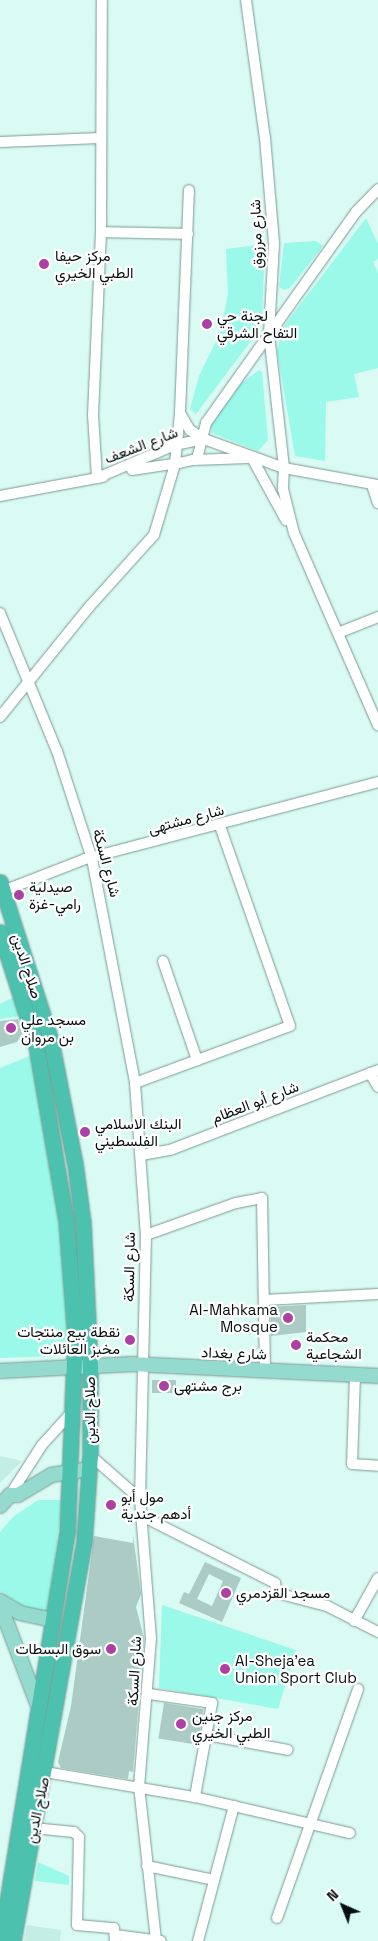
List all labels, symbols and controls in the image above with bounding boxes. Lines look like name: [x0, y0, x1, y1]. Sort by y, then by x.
street label: شارع مرزوق: [246, 199, 266, 269]
place label: مركز حيفا الطبي الخيري: [55, 246, 133, 281]
marker: مركز حيفا الطبي الخيري: [37, 257, 51, 271]
place label: لجنة حي التفاح الشرقي: [217, 306, 297, 341]
marker: لجنة حي التفاح الشرقي: [201, 318, 213, 330]
street label: شارع الشعف: [102, 423, 180, 467]
street label: شارع مشتهى: [146, 800, 226, 838]
street label: شارع السكة: [89, 827, 125, 899]
place label: صيدلية رامي-غزة: [29, 877, 81, 912]
marker: صيدلية رامي-غزة: [13, 889, 25, 901]
street label: صلاح الدين: [8, 931, 46, 1001]
place label: مسجد علي بن مروان: [21, 1010, 86, 1045]
marker: مسجد علي بن مروان: [5, 1022, 17, 1034]
street label: شارع أبو العظام: [209, 1077, 301, 1127]
place label: البنك الاسلامي الفلسطيني: [95, 1114, 181, 1149]
marker: البنك الاسلامي الفلسطيني: [79, 1126, 91, 1138]
street label: شارع السكة: [119, 1232, 139, 1302]
place label: Al-Mahkama Mosque: [189, 1300, 278, 1335]
marker: Al-Mahkama Mosque: [282, 1312, 294, 1324]
place label: نقطة بيع منتجات مخبز العائلات: [17, 1322, 120, 1357]
place label: محكمة الشجاعية: [306, 1327, 362, 1362]
marker: نقطة بيع منتجات مخبز العائلات: [124, 1334, 136, 1346]
marker: محكمة الشجاعية: [290, 1339, 302, 1351]
street label: شارع بغداد: [201, 1343, 267, 1363]
street label: صلاح الدين: [81, 1376, 99, 1444]
place label: برج مشتهى: [174, 1377, 242, 1395]
marker: برج مشتهى: [158, 1380, 170, 1392]
place label: مول أبو أدهم جندية: [121, 1487, 191, 1522]
marker: مول أبو أدهم جندية: [105, 1499, 117, 1511]
place label: مسجد القزدمري: [236, 1584, 330, 1602]
marker: مسجد القزدمري: [220, 1587, 232, 1599]
street label: شارع السكة: [123, 1636, 145, 1706]
place label: سوق البسطات: [15, 1640, 101, 1658]
marker: سوق البسطات: [105, 1643, 117, 1655]
place label: Al-Sheja'ea Union Sport Club: [235, 1651, 357, 1686]
marker: Al-Sheja'ea Union Sport Club: [219, 1663, 231, 1675]
place label: مركز جنين الطبي الخيري: [192, 1706, 270, 1741]
marker: مركز جنين الطبي الخيري: [174, 1717, 188, 1731]
street label: صلاح الدين: [21, 1775, 53, 1845]
north arrow: [318, 1881, 368, 1931]
text: N: [323, 1885, 342, 1905]

